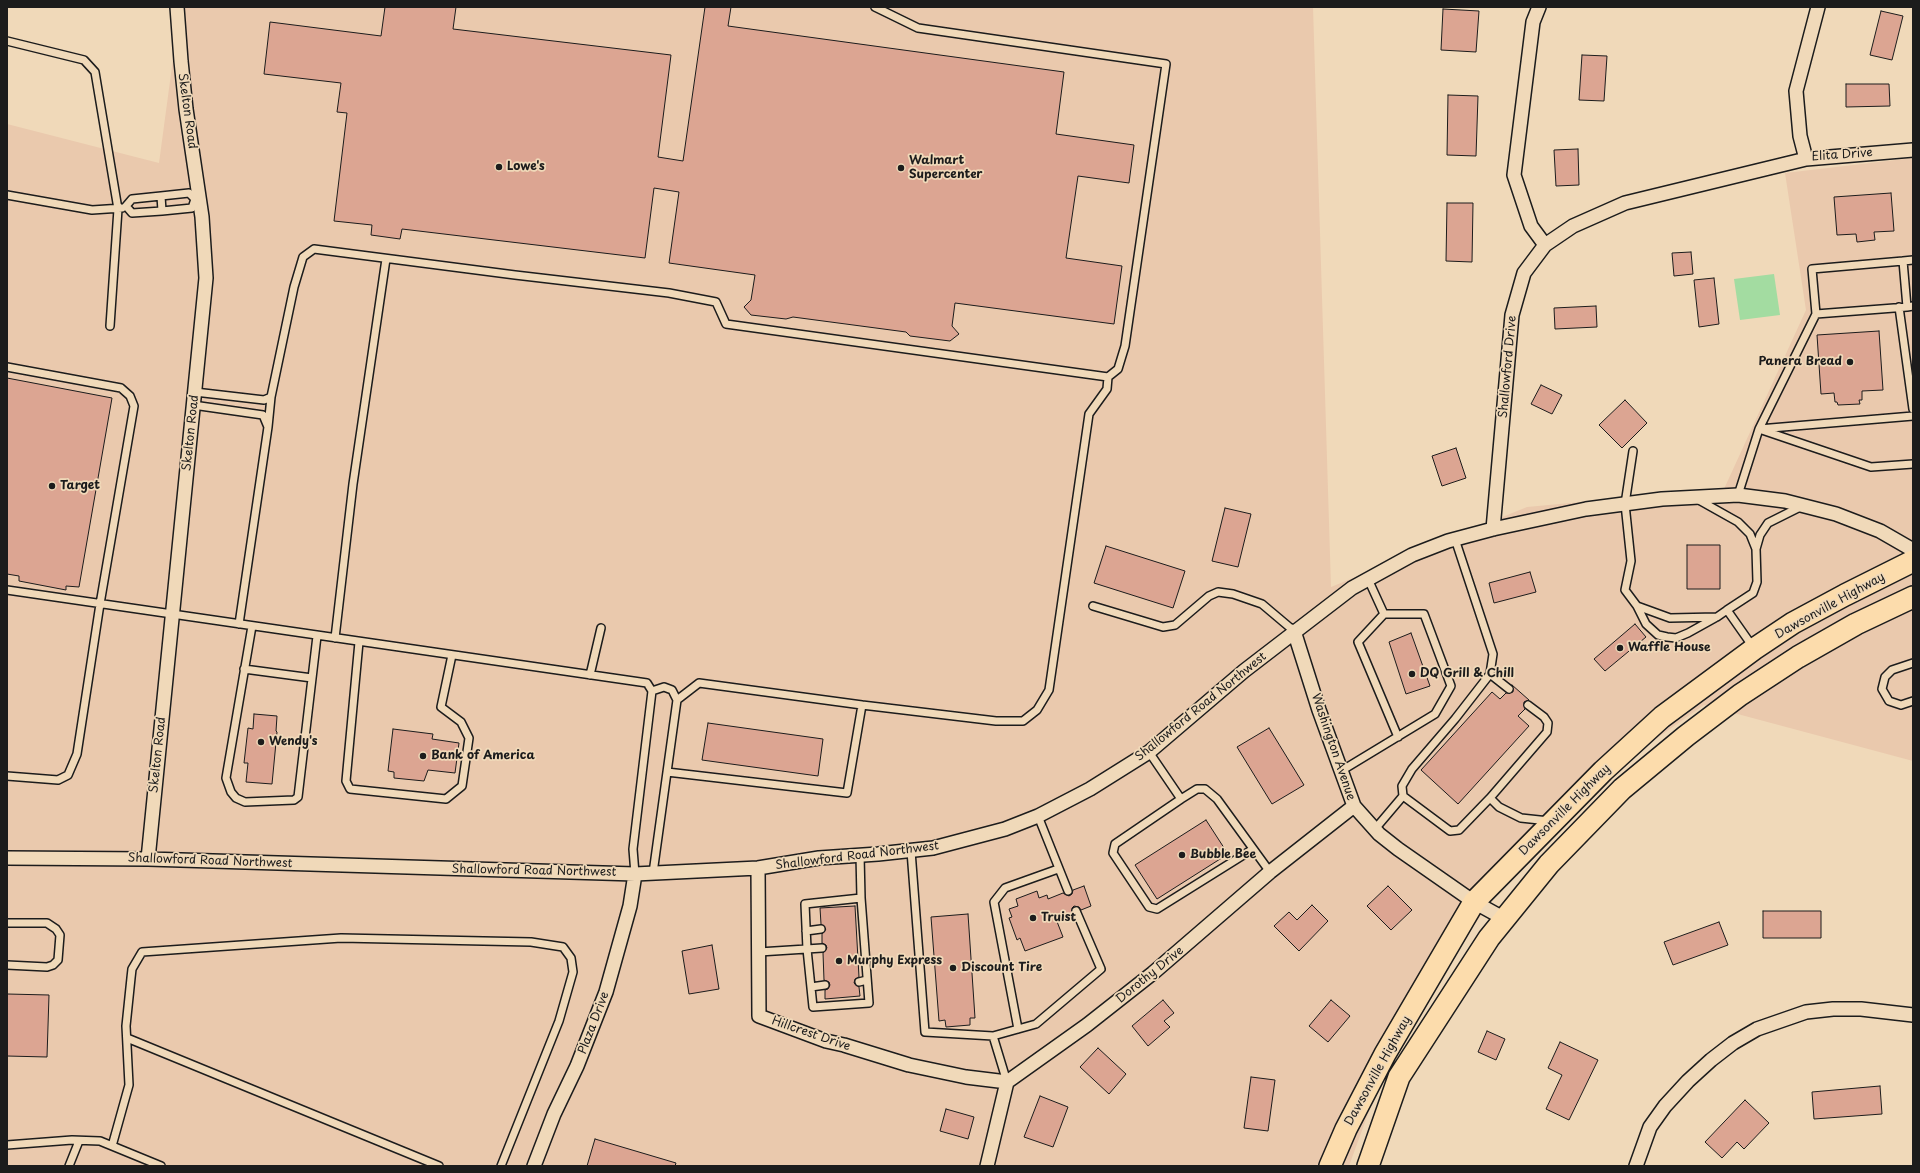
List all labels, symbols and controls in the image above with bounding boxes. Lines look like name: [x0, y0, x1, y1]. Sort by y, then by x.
street label: Skelton Road: [175, 72, 199, 150]
street label: Elita Drive: [1811, 146, 1873, 164]
place label: Walmart Supercenter: [909, 154, 983, 182]
place label: Lowe's: [507, 160, 545, 174]
marker: Lowe's: [494, 162, 504, 172]
marker: Walmart Supercenter: [896, 163, 906, 173]
street label: Shallowford Drive: [1496, 315, 1520, 419]
place label: Panera Bread: [1758, 355, 1842, 369]
marker: Panera Bread: [1845, 357, 1855, 367]
street label: Skelton Road: [180, 394, 202, 472]
place label: Target: [60, 479, 100, 493]
marker: Target: [47, 481, 57, 491]
street label: Dawsonville Highway: [1773, 570, 1887, 642]
place label: Waffle House: [1628, 641, 1711, 655]
marker: Waffle House: [1615, 643, 1625, 653]
street label: Shallowford Road Northwest: [1132, 650, 1270, 764]
place label: DQ Grill & Chill: [1420, 667, 1514, 681]
marker: DQ Grill & Chill: [1407, 669, 1417, 679]
street label: Washington Avenue: [1308, 692, 1358, 802]
street label: Skelton Road: [147, 716, 169, 794]
place label: Wendy's: [269, 735, 317, 749]
marker: Wendy's: [256, 737, 266, 747]
place label: Bank of America: [431, 749, 535, 763]
marker: Bank of America: [418, 751, 428, 761]
street label: Dawsonville Highway: [1516, 761, 1614, 859]
street label: Shallowford Road Northwest: [774, 839, 940, 873]
place label: Bubble Bee: [1190, 848, 1256, 862]
marker: Bubble Bee: [1177, 850, 1187, 860]
street label: Shallowford Road Northwest: [127, 851, 293, 871]
street label: Shallowford Road Northwest: [452, 862, 616, 880]
place label: Truist: [1041, 911, 1076, 925]
marker: Truist: [1028, 913, 1038, 923]
street label: Dorothy Drive: [1113, 943, 1187, 1007]
place label: Murphy Express: [847, 954, 942, 968]
marker: Murphy Express: [834, 956, 844, 966]
place label: Discount Tire: [961, 961, 1042, 975]
marker: Discount Tire: [948, 963, 958, 973]
street label: Plaza Drive: [576, 990, 612, 1056]
street label: Hillcrest Drive: [770, 1014, 852, 1054]
street label: Dawsonville Highway: [1342, 1014, 1414, 1128]

